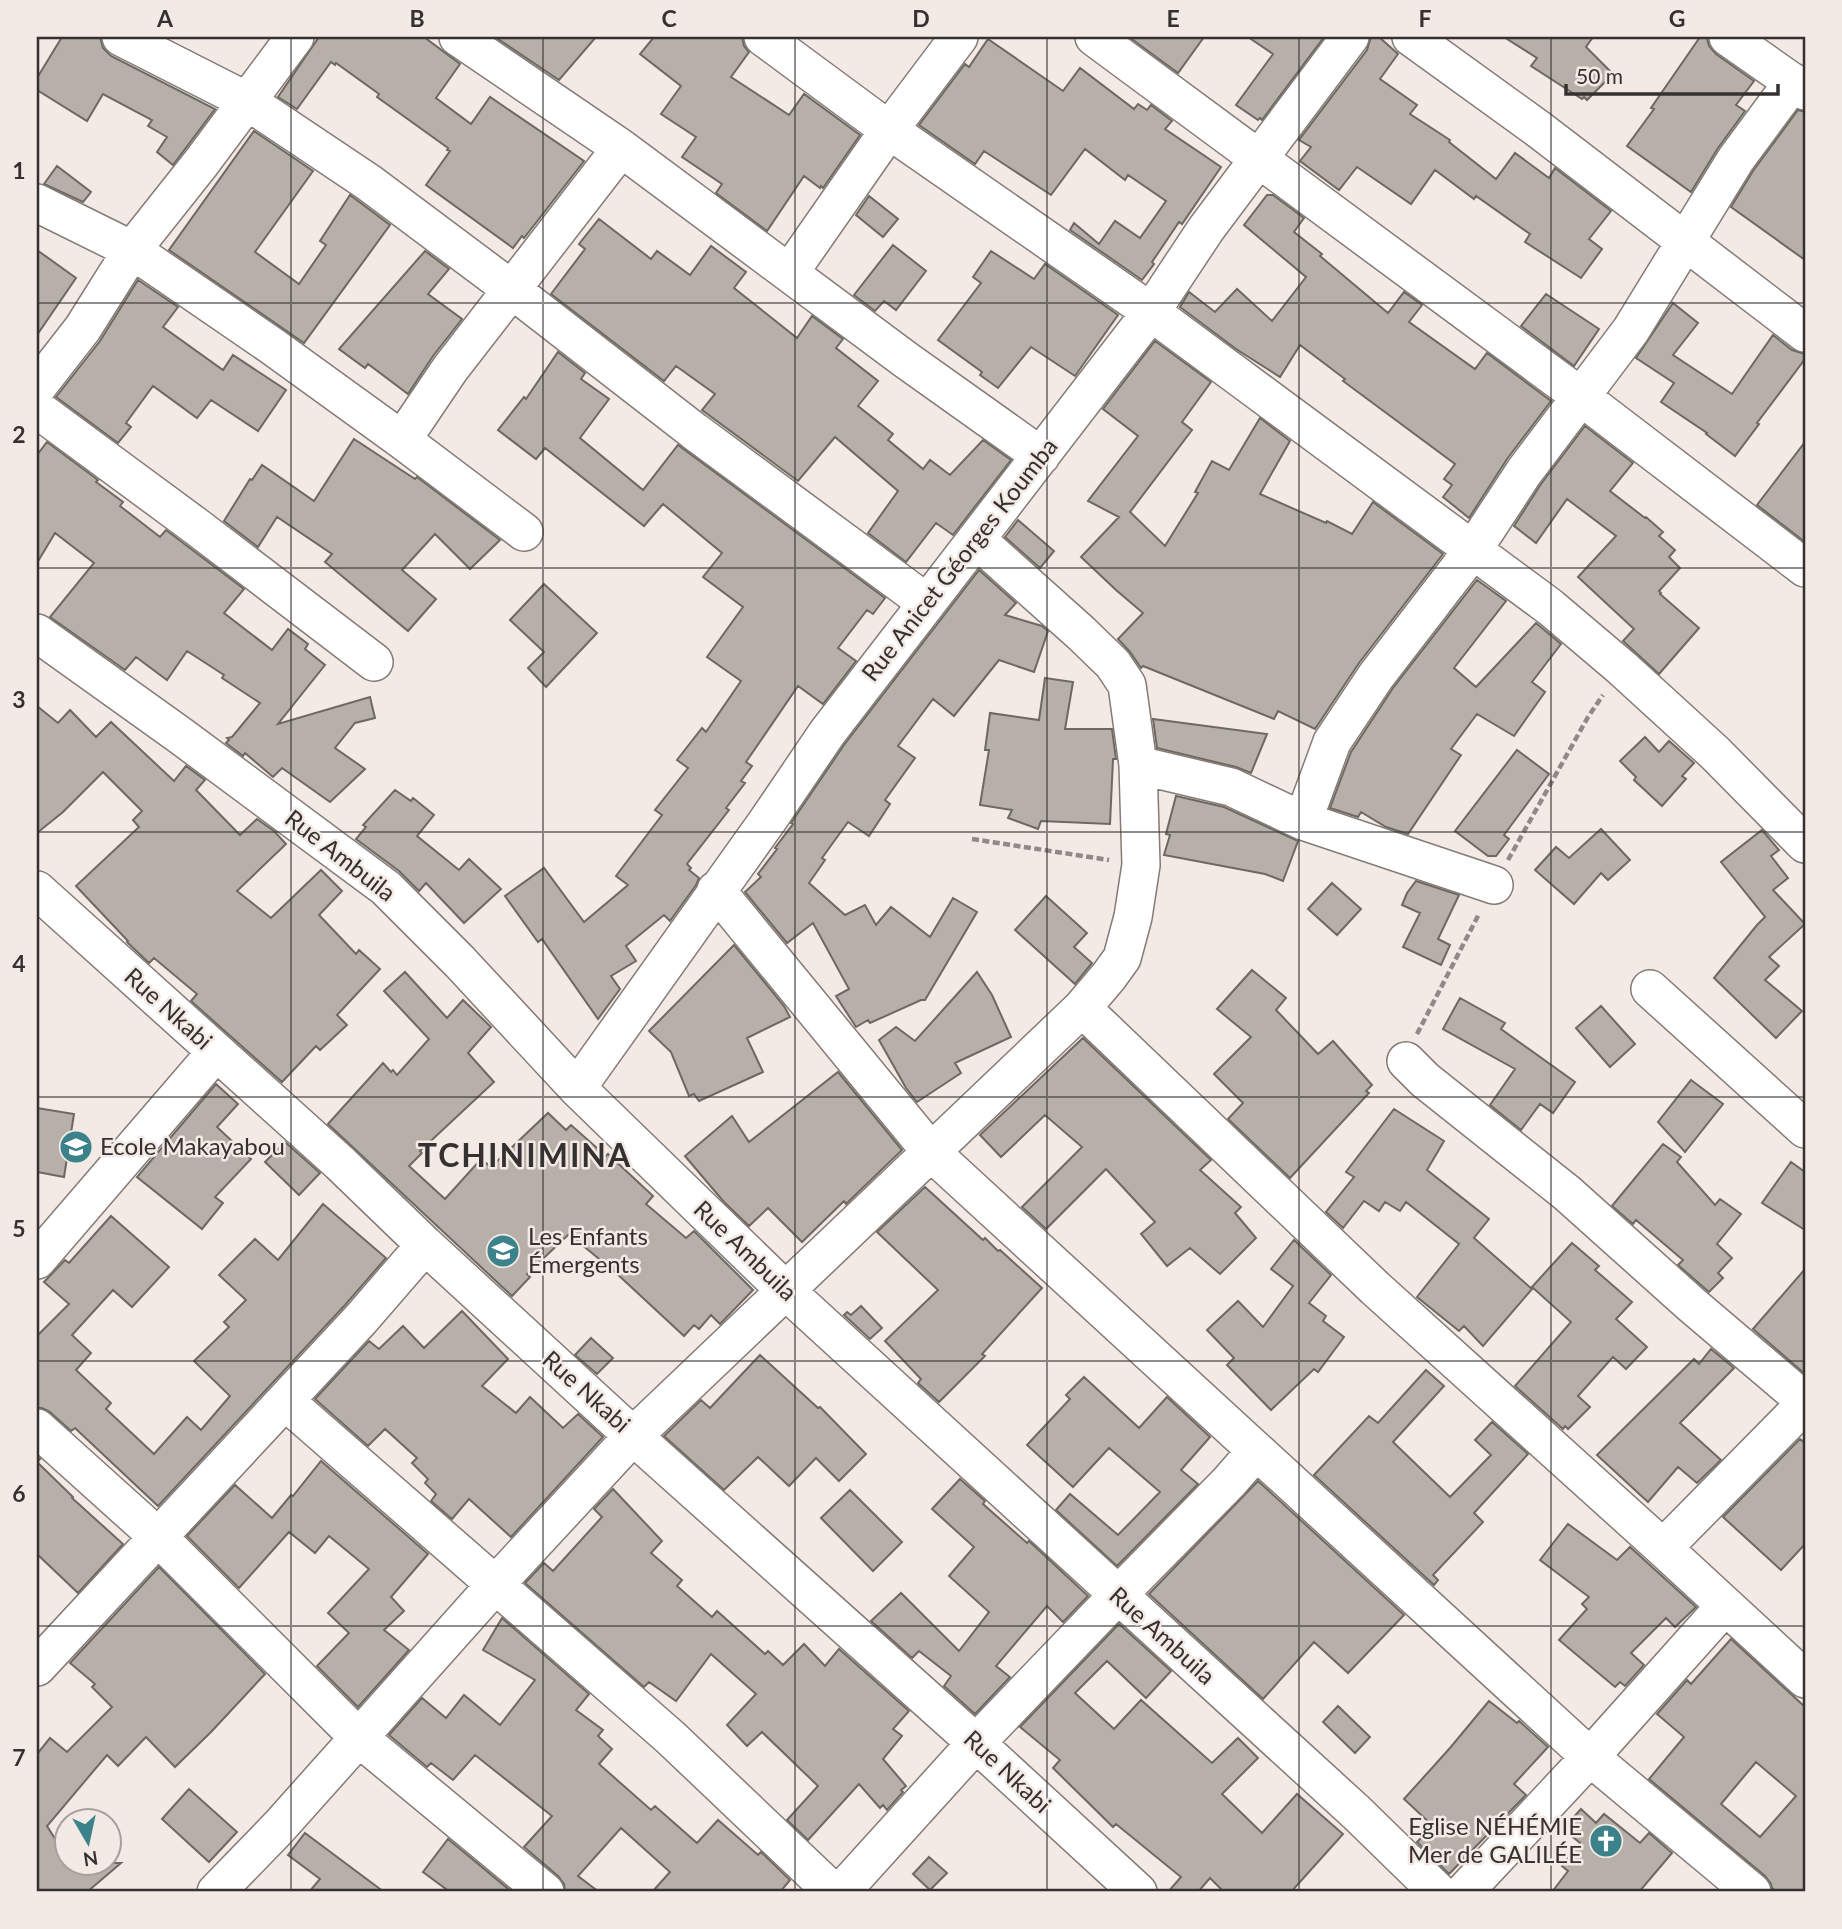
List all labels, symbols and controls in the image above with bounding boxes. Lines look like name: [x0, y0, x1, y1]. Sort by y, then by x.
text: A: [156, 4, 174, 32]
text: B: [409, 4, 425, 32]
text: C: [661, 4, 677, 32]
text: D: [912, 4, 930, 32]
text: E: [1166, 4, 1180, 32]
text: F: [1418, 4, 1432, 32]
text: G: [1669, 4, 1685, 32]
scale bar: [1566, 52, 1777, 96]
text: 50 m: [1576, 63, 1623, 88]
text: 1: [12, 156, 26, 184]
text: 2: [12, 420, 26, 448]
street label: Rue Anicet Géorges Koumba: [855, 432, 1063, 686]
text: 3: [12, 685, 26, 713]
street label: Rue Ambuila: [280, 803, 402, 907]
text: 4: [12, 949, 26, 977]
street label: Rue Nkabi: [119, 961, 219, 1055]
school or university icon: Ecole Makayabou: [57, 1128, 95, 1166]
place label: Ecole Makayabou: [100, 1131, 285, 1160]
district label: TCHINIMINA: [418, 1135, 632, 1174]
street label: Rue Ambuila: [688, 1194, 804, 1306]
text: 5: [12, 1214, 26, 1242]
place label: Les Enfants Émergents: [528, 1221, 648, 1278]
school or university icon: Les Enfants Émergents: [484, 1232, 522, 1270]
street label: Rue Nkabi: [537, 1344, 637, 1438]
text: 6: [12, 1479, 26, 1507]
street label: Rue Ambuila: [1104, 1580, 1222, 1690]
street label: Rue Nkabi: [959, 1723, 1057, 1818]
text: 7: [12, 1743, 26, 1771]
north arrow: [52, 1806, 122, 1876]
place label: Eglise NÉHÉMIE Mer de GALILÉE: [1408, 1811, 1582, 1868]
church icon: Eglise NÉHÉMIE Mer de GALILÉE: [1587, 1822, 1625, 1860]
text: N: [82, 1847, 100, 1872]

